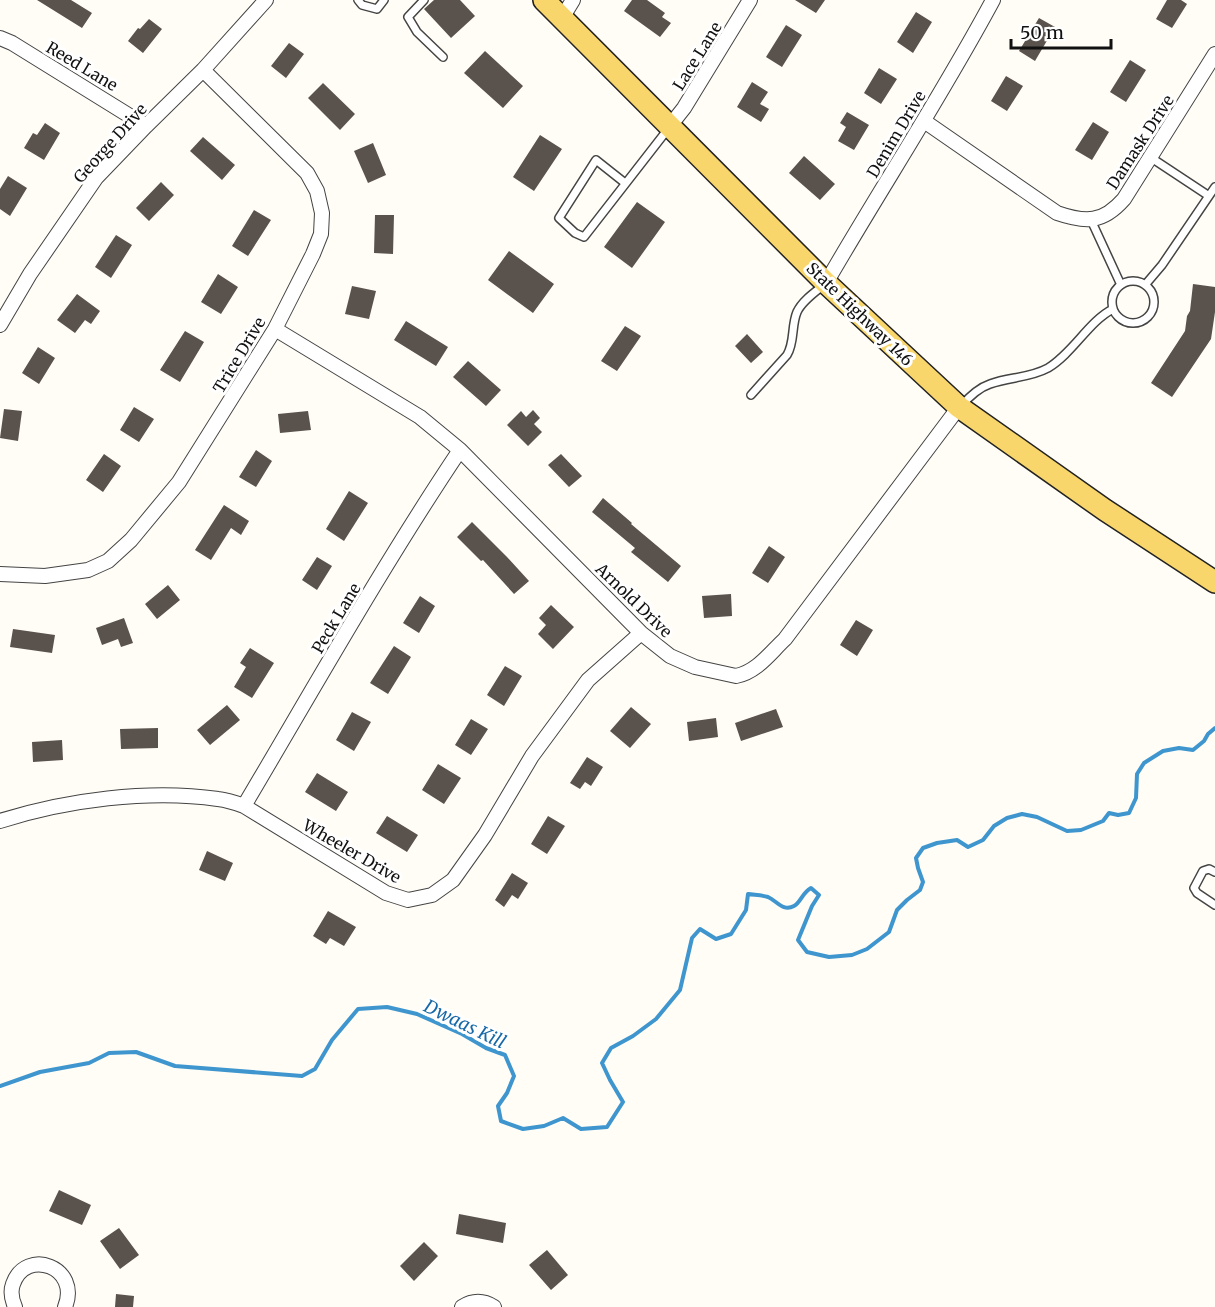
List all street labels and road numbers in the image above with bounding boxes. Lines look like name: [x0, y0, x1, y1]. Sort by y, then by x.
street label: Lace Lane: [668, 18, 726, 94]
street label: Reed Lane: [43, 37, 121, 95]
street label: Denim Drive: [862, 87, 930, 181]
street label: Damask Drive: [1102, 91, 1178, 193]
street label: George Drive: [69, 99, 151, 187]
street label: State Highway 146: [803, 258, 918, 370]
street label: Trice Drive: [209, 313, 269, 397]
street label: Arnold Drive: [591, 558, 676, 641]
street label: Peck Lane: [307, 579, 365, 657]
street label: Wheeler Drive: [299, 814, 404, 887]

